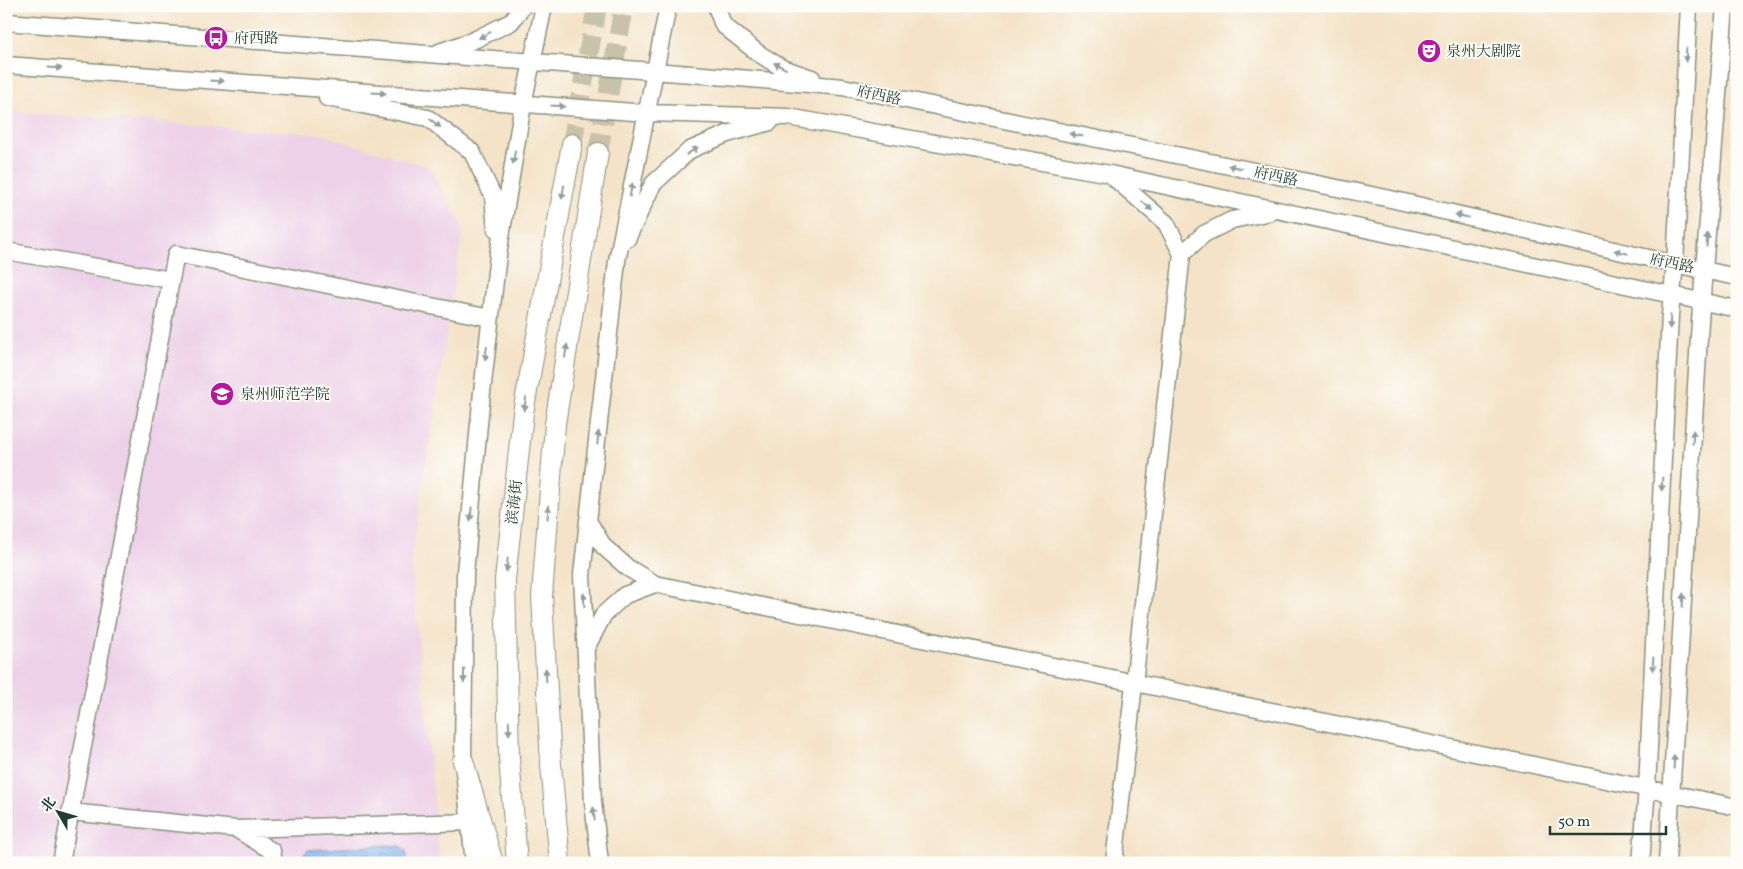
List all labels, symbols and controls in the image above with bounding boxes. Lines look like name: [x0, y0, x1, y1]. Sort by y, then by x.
bus stop icon: 府西路: [203, 25, 229, 51]
place label: 府西路: [234, 29, 279, 50]
one-way arrow: [478, 31, 492, 39]
theatre icon: 泉州大剧院: [1416, 38, 1442, 64]
place label: 泉州大剧院: [1446, 42, 1521, 63]
one-way arrow: [1682, 47, 1690, 63]
one-way arrow: [773, 62, 788, 70]
one-way arrow: [47, 65, 63, 73]
one-way arrow: [209, 77, 225, 85]
street label: 府西路: [854, 82, 903, 111]
one-way arrow: [371, 89, 387, 97]
one-way arrow: [551, 103, 567, 111]
one-way arrow: [428, 118, 441, 129]
one-way arrow: [1068, 131, 1083, 139]
one-way arrow: [685, 146, 698, 156]
one-way arrow: [510, 149, 518, 165]
one-way arrow: [1226, 163, 1242, 171]
street label: 府西路: [1251, 163, 1300, 192]
one-way arrow: [627, 183, 635, 198]
one-way arrow: [558, 185, 566, 201]
one-way arrow: [1141, 200, 1153, 212]
one-way arrow: [1455, 212, 1470, 220]
one-way arrow: [1704, 232, 1712, 248]
one-way arrow: [1613, 248, 1628, 256]
street label: 府西路: [1647, 250, 1696, 279]
one-way arrow: [1665, 314, 1673, 330]
one-way arrow: [563, 343, 571, 359]
one-way arrow: [482, 345, 490, 361]
school or university icon: 泉州师范学院: [209, 381, 235, 407]
place label: 泉州师范学院: [240, 385, 330, 406]
one-way arrow: [520, 396, 528, 412]
one-way arrow: [1690, 429, 1698, 445]
one-way arrow: [594, 430, 602, 446]
one-way arrow: [1657, 476, 1665, 492]
street label: 滨海街: [503, 479, 528, 526]
one-way arrow: [544, 504, 552, 520]
one-way arrow: [466, 507, 474, 523]
one-way arrow: [503, 558, 511, 574]
one-way arrow: [579, 591, 587, 607]
one-way arrow: [1680, 591, 1688, 607]
one-way arrow: [1649, 656, 1657, 672]
one-way arrow: [541, 666, 549, 682]
one-way arrow: [460, 669, 468, 685]
one-way arrow: [505, 720, 513, 736]
one-way arrow: [1670, 753, 1678, 769]
north arrow: [32, 786, 82, 836]
text: 北: [37, 794, 61, 816]
scale bar: [1550, 804, 1667, 836]
one-way arrow: [590, 806, 598, 822]
text: 50 m: [1558, 812, 1590, 833]

